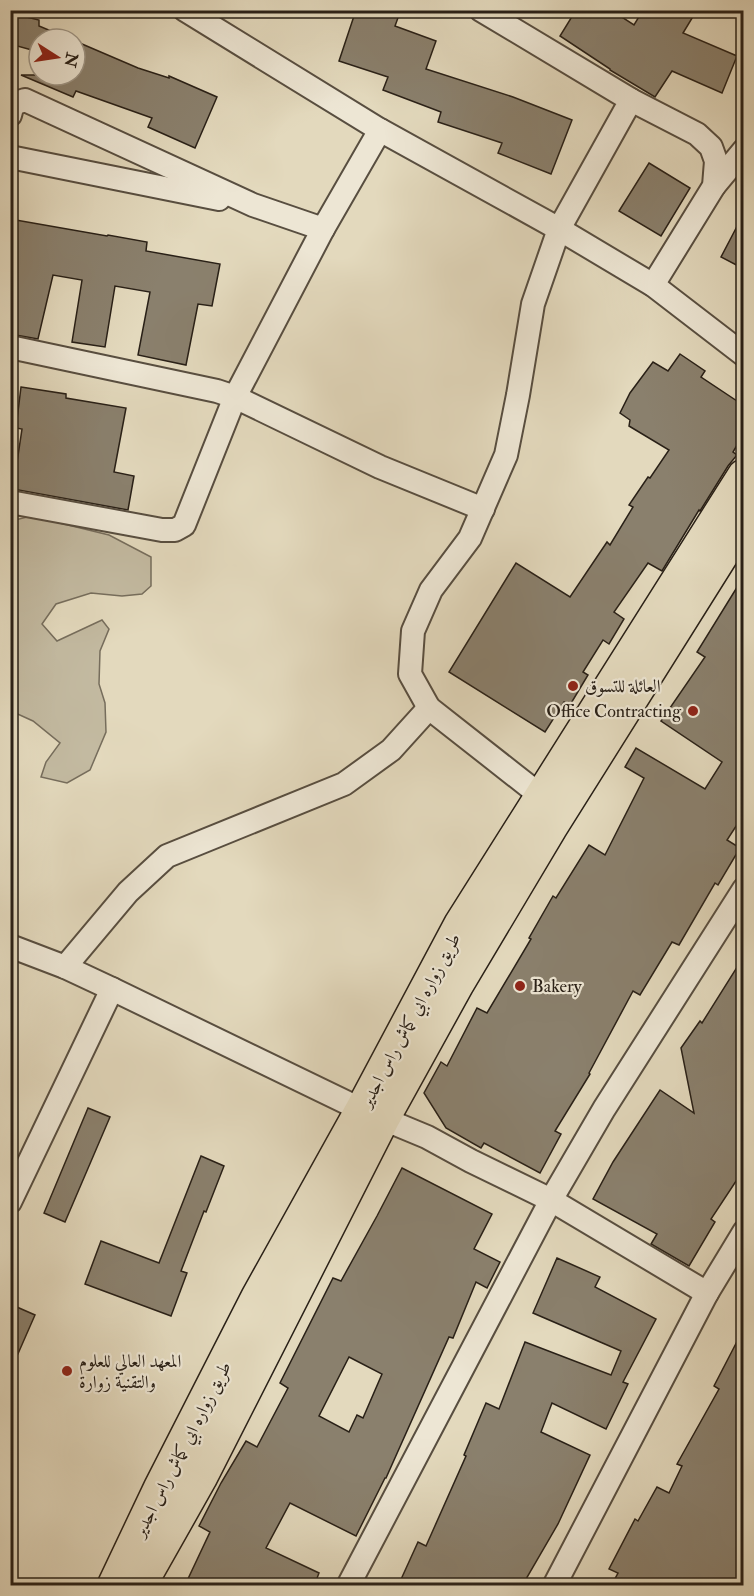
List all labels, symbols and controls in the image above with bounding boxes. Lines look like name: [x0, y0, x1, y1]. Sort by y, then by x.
north arrow: [27, 27, 87, 87]
text: N: [59, 50, 82, 70]
place label: العائلة للتسوق: [585, 675, 661, 698]
marker: العائلة للتسوق: [566, 679, 580, 693]
place label: Office Contracting: [546, 700, 682, 723]
marker: Office Contracting: [686, 704, 700, 718]
street label: طريق زواره ابي كماش راس اجدير: [354, 929, 469, 1114]
place label: Bakery: [532, 975, 583, 998]
marker: Bakery: [513, 979, 527, 993]
place label: المعهد العالي للعلوم والتقنية زوارة: [79, 1350, 182, 1394]
street label: طريق زواره ابي كماش راس اجدير: [127, 1358, 239, 1544]
marker: المعهد العالي للعلوم والتقنية زوارة: [60, 1364, 74, 1378]

